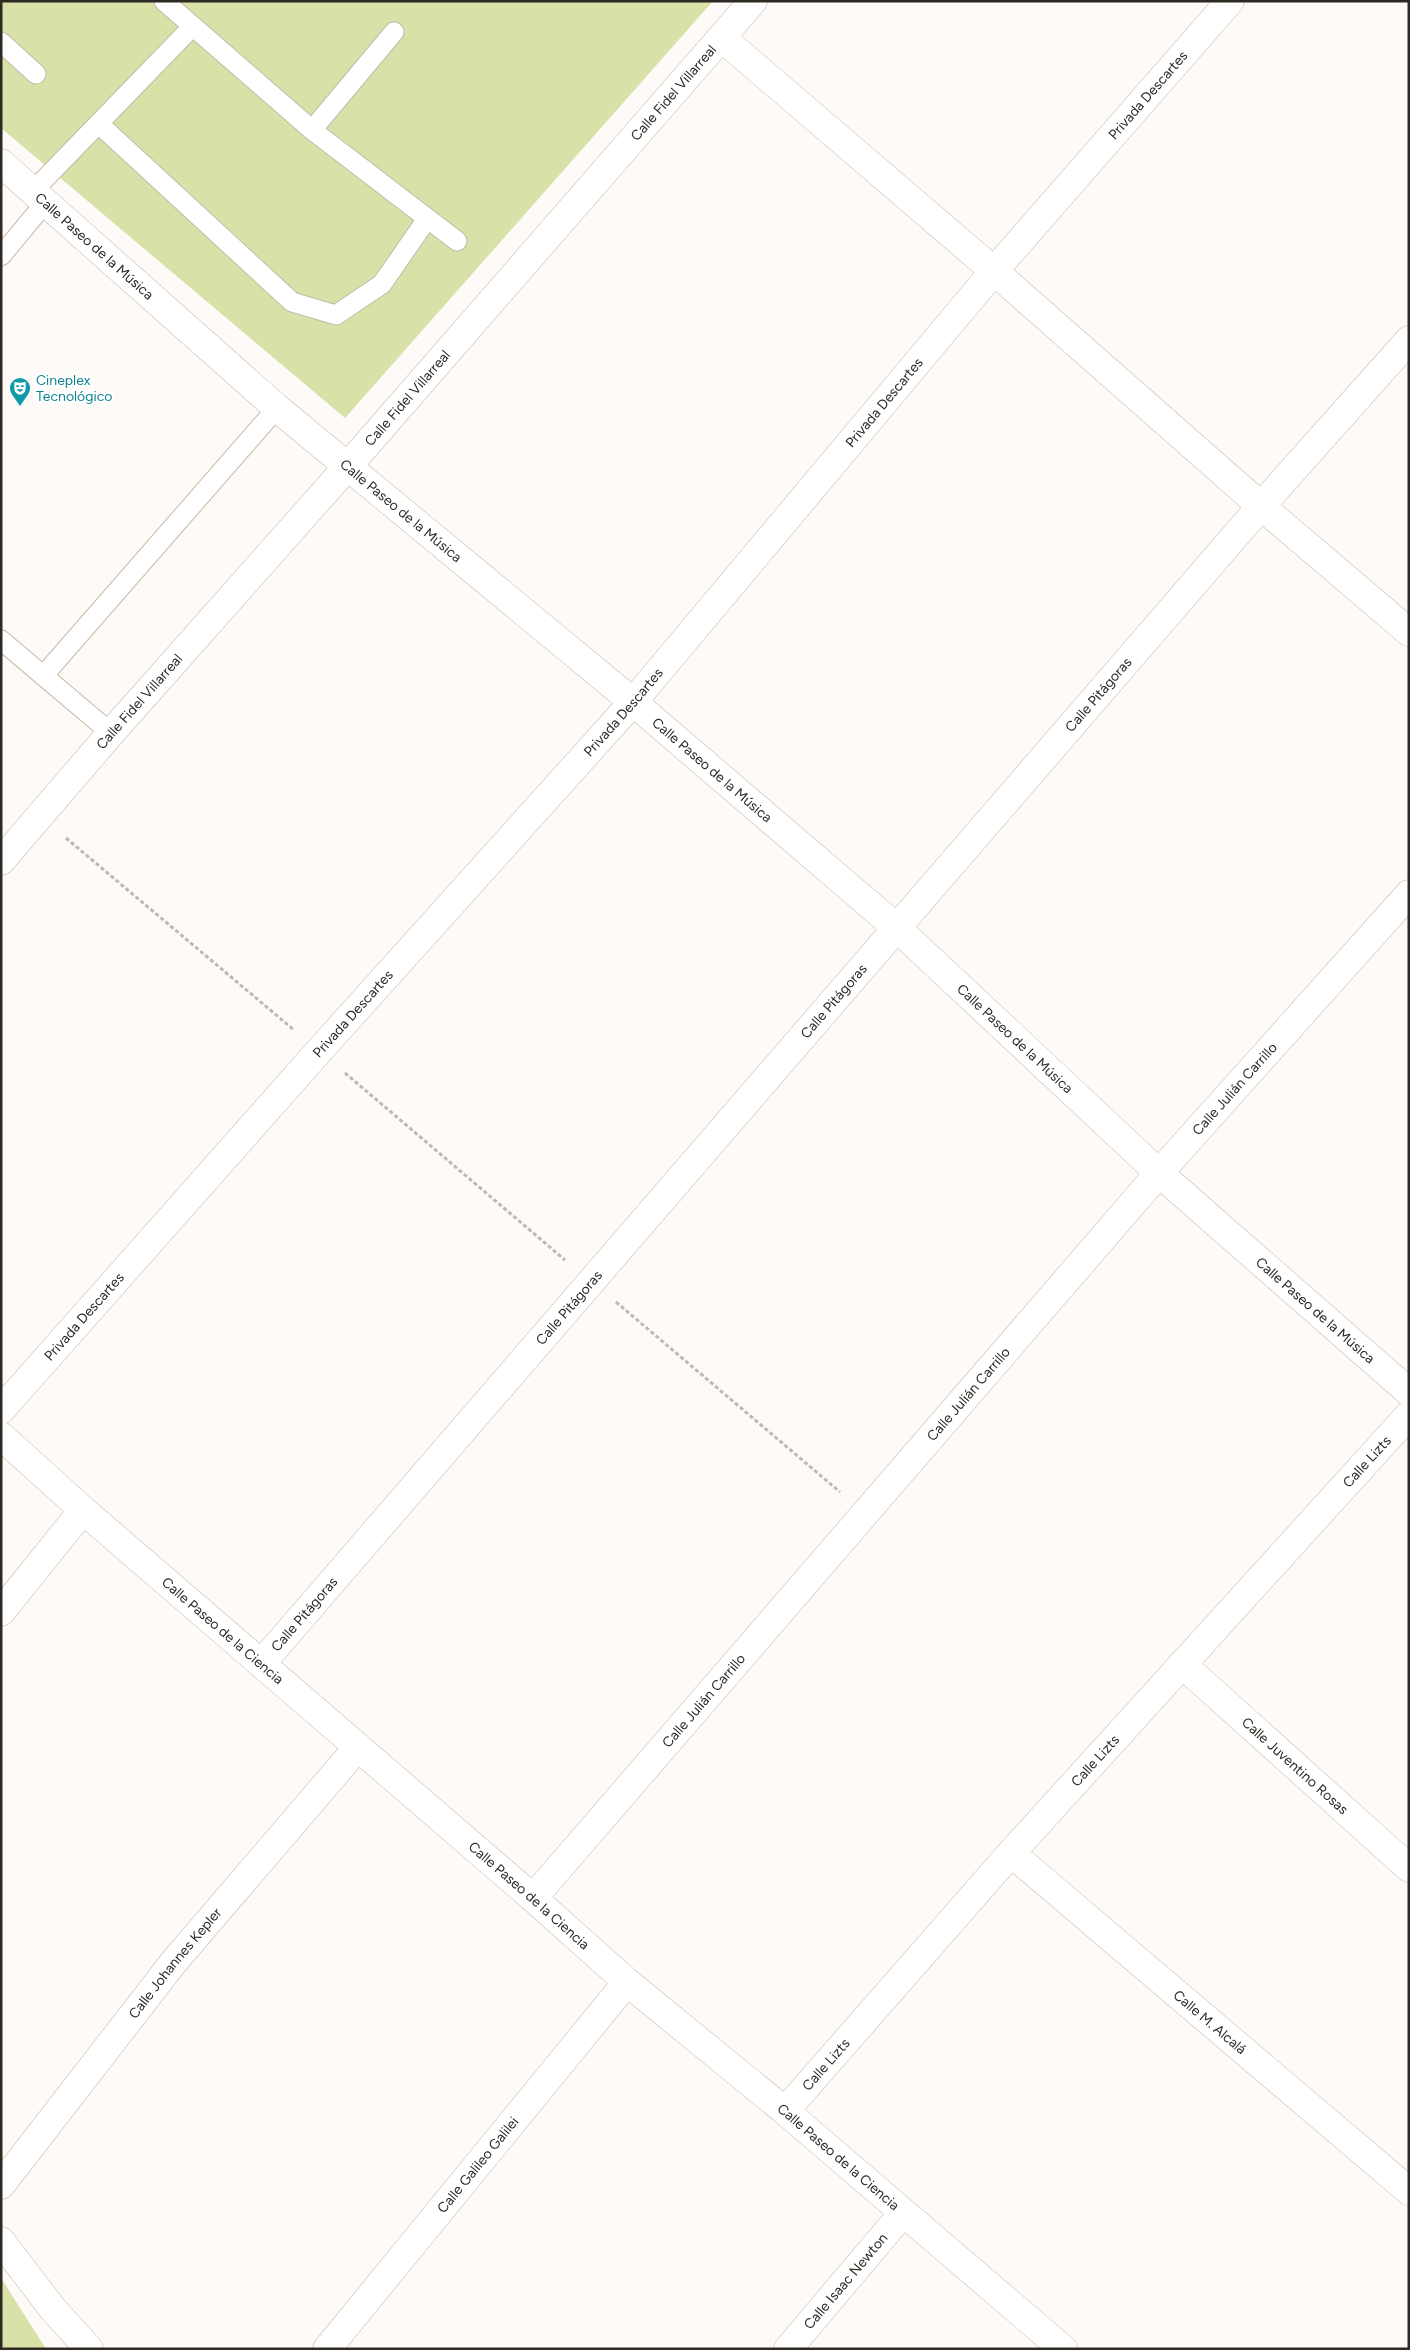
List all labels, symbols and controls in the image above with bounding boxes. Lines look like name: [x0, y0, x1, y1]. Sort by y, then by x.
street label: Calle Fidel Villarreal: [627, 42, 720, 144]
street label: Privada Descartes: [1105, 48, 1191, 143]
street label: Calle Paseo de la Música: [31, 189, 157, 303]
street label: Calle Fidel Villarreal: [361, 347, 454, 450]
street label: Privada Descartes: [842, 354, 927, 451]
place label: Cineplex Tecnológico: [36, 372, 112, 405]
theatre icon: Cineplex Tecnológico: [8, 376, 32, 407]
street label: Calle Paseo de la Música: [337, 456, 465, 566]
street label: Calle Fidel Villarreal: [93, 651, 186, 753]
street label: Calle Pitágoras: [1062, 654, 1135, 736]
street label: Privada Descartes: [580, 665, 667, 760]
street label: Calle Paseo de la Música: [648, 714, 775, 826]
street label: Calle Pitágoras: [797, 961, 871, 1042]
street label: Privada Descartes: [309, 967, 397, 1061]
street label: Calle Paseo de la Música: [953, 980, 1076, 1097]
street label: Calle Julián Carrillo: [1189, 1039, 1281, 1139]
street label: Calle Paseo de la Música: [1252, 1254, 1378, 1367]
street label: Calle Pitágoras: [532, 1267, 606, 1349]
street label: Privada Descartes: [41, 1269, 128, 1364]
street label: Calle Julián Carrillo: [923, 1344, 1014, 1445]
street label: Calle Lizts: [1339, 1432, 1395, 1491]
street label: Calle Paseo de la Ciencia: [158, 1574, 287, 1688]
street label: Calle Pitágoras: [268, 1574, 341, 1655]
street label: Calle Julián Carrillo: [659, 1650, 749, 1751]
street label: Calle Juventino Rosas: [1238, 1714, 1351, 1818]
street label: Calle Lizts: [1068, 1731, 1123, 1790]
street label: Calle Paseo de la Ciencia: [465, 1838, 593, 1953]
street label: Calle Johannes Kepler: [125, 1904, 226, 2022]
street label: Calle M. Alcalá: [1170, 1987, 1250, 2058]
street label: Calle Lizts: [799, 2035, 854, 2094]
street label: Calle Paseo de la Ciencia: [774, 2100, 903, 2214]
street label: Calle Galileo Galilei: [434, 2114, 522, 2217]
street label: Calle Isaac Newton: [800, 2230, 891, 2333]

